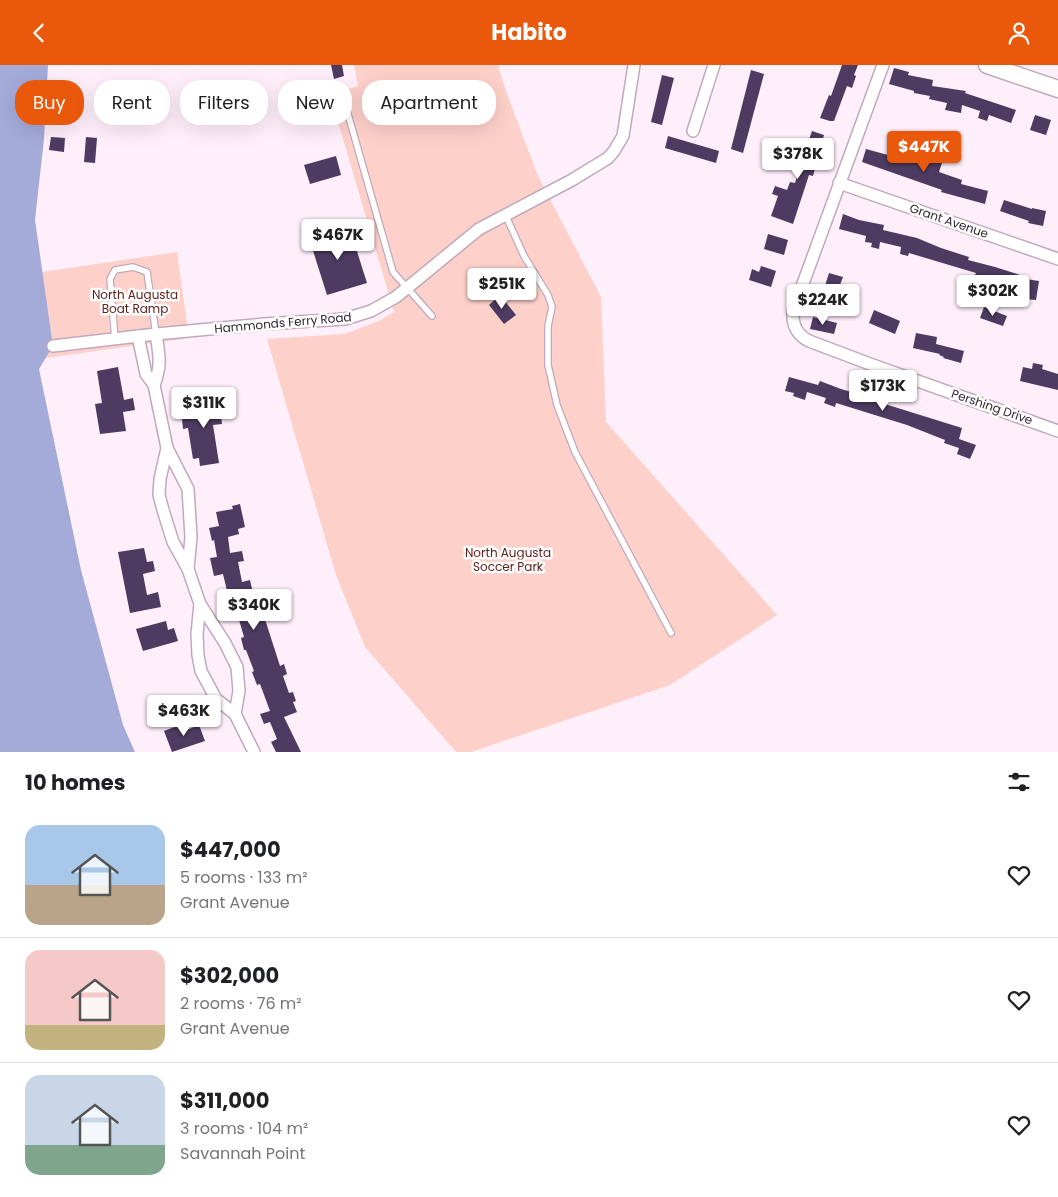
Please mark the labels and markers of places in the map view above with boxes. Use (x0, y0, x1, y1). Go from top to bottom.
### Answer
pin: $447K (889, 131, 959, 173)
pin: $378K (763, 137, 833, 180)
pin: $467K (303, 219, 373, 261)
pin: $251K (467, 267, 537, 310)
pin: $302K (958, 275, 1028, 317)
pin: $224K (788, 283, 858, 326)
pin: $173K (848, 369, 918, 412)
pin: $311K (169, 387, 239, 429)
pin: $340K (219, 589, 289, 631)
pin: $463K (149, 695, 219, 737)

